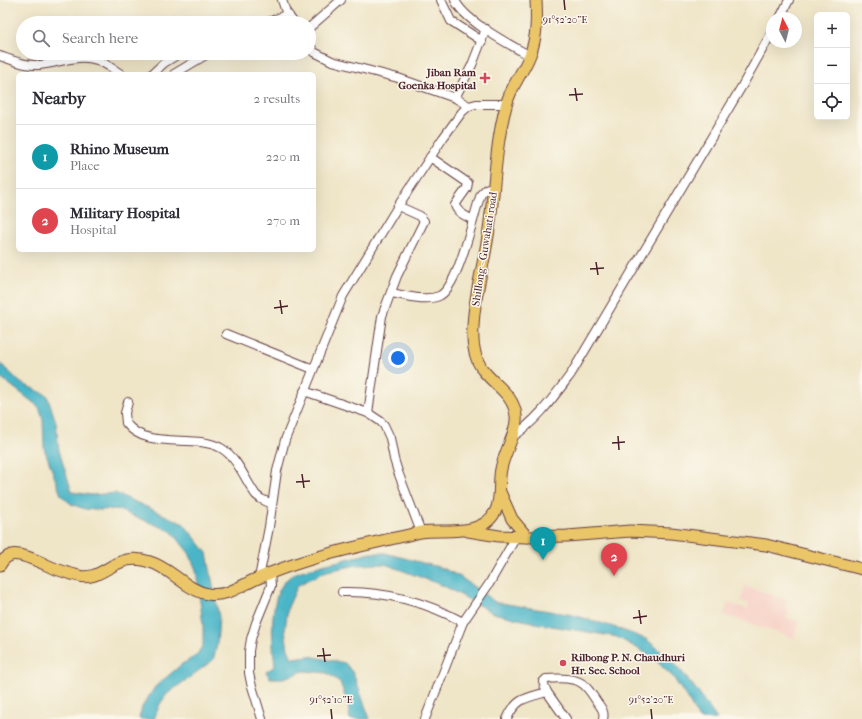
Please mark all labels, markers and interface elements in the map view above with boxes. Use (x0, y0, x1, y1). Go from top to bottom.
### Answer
north arrow (766, 12, 802, 48)
map controls (814, 12, 850, 120)
button: + (814, 12, 850, 48)
text: 91°52'20"E (543, 14, 587, 26)
search box (16, 16, 316, 60)
icon: search (30, 27, 52, 49)
text: Search here (62, 29, 138, 47)
button: − (814, 48, 850, 84)
place label: Jiban Ram Goenka Hospital (398, 66, 477, 92)
marker: Jiban Ram Goenka Hospital (479, 72, 491, 84)
button: locate (814, 84, 850, 120)
text: Nearby (32, 88, 86, 108)
text: 2 results (254, 91, 300, 106)
text: Rhino Museum (70, 140, 169, 158)
text: 1 (43, 149, 47, 164)
text: 220 m (266, 149, 300, 164)
text: Place (70, 158, 100, 173)
street label: Shillong - Guwahati road (469, 190, 500, 307)
text: Military Hospital (70, 204, 180, 222)
text: 2 (42, 213, 48, 228)
text: 270 m (266, 213, 300, 228)
text: Hospital (70, 222, 117, 237)
your location (388, 348, 408, 368)
pin: 1 (530, 527, 556, 560)
pin: 2 (601, 543, 627, 576)
place label: Rilbong P. N. Chaudhuri Hr. Sec. School (571, 651, 686, 677)
marker: Rilbong P. N. Chaudhuri Hr. Sec. School (558, 658, 568, 668)
text: 91°52'10"E (309, 694, 353, 706)
text: 91°52'20"E (629, 694, 673, 706)

